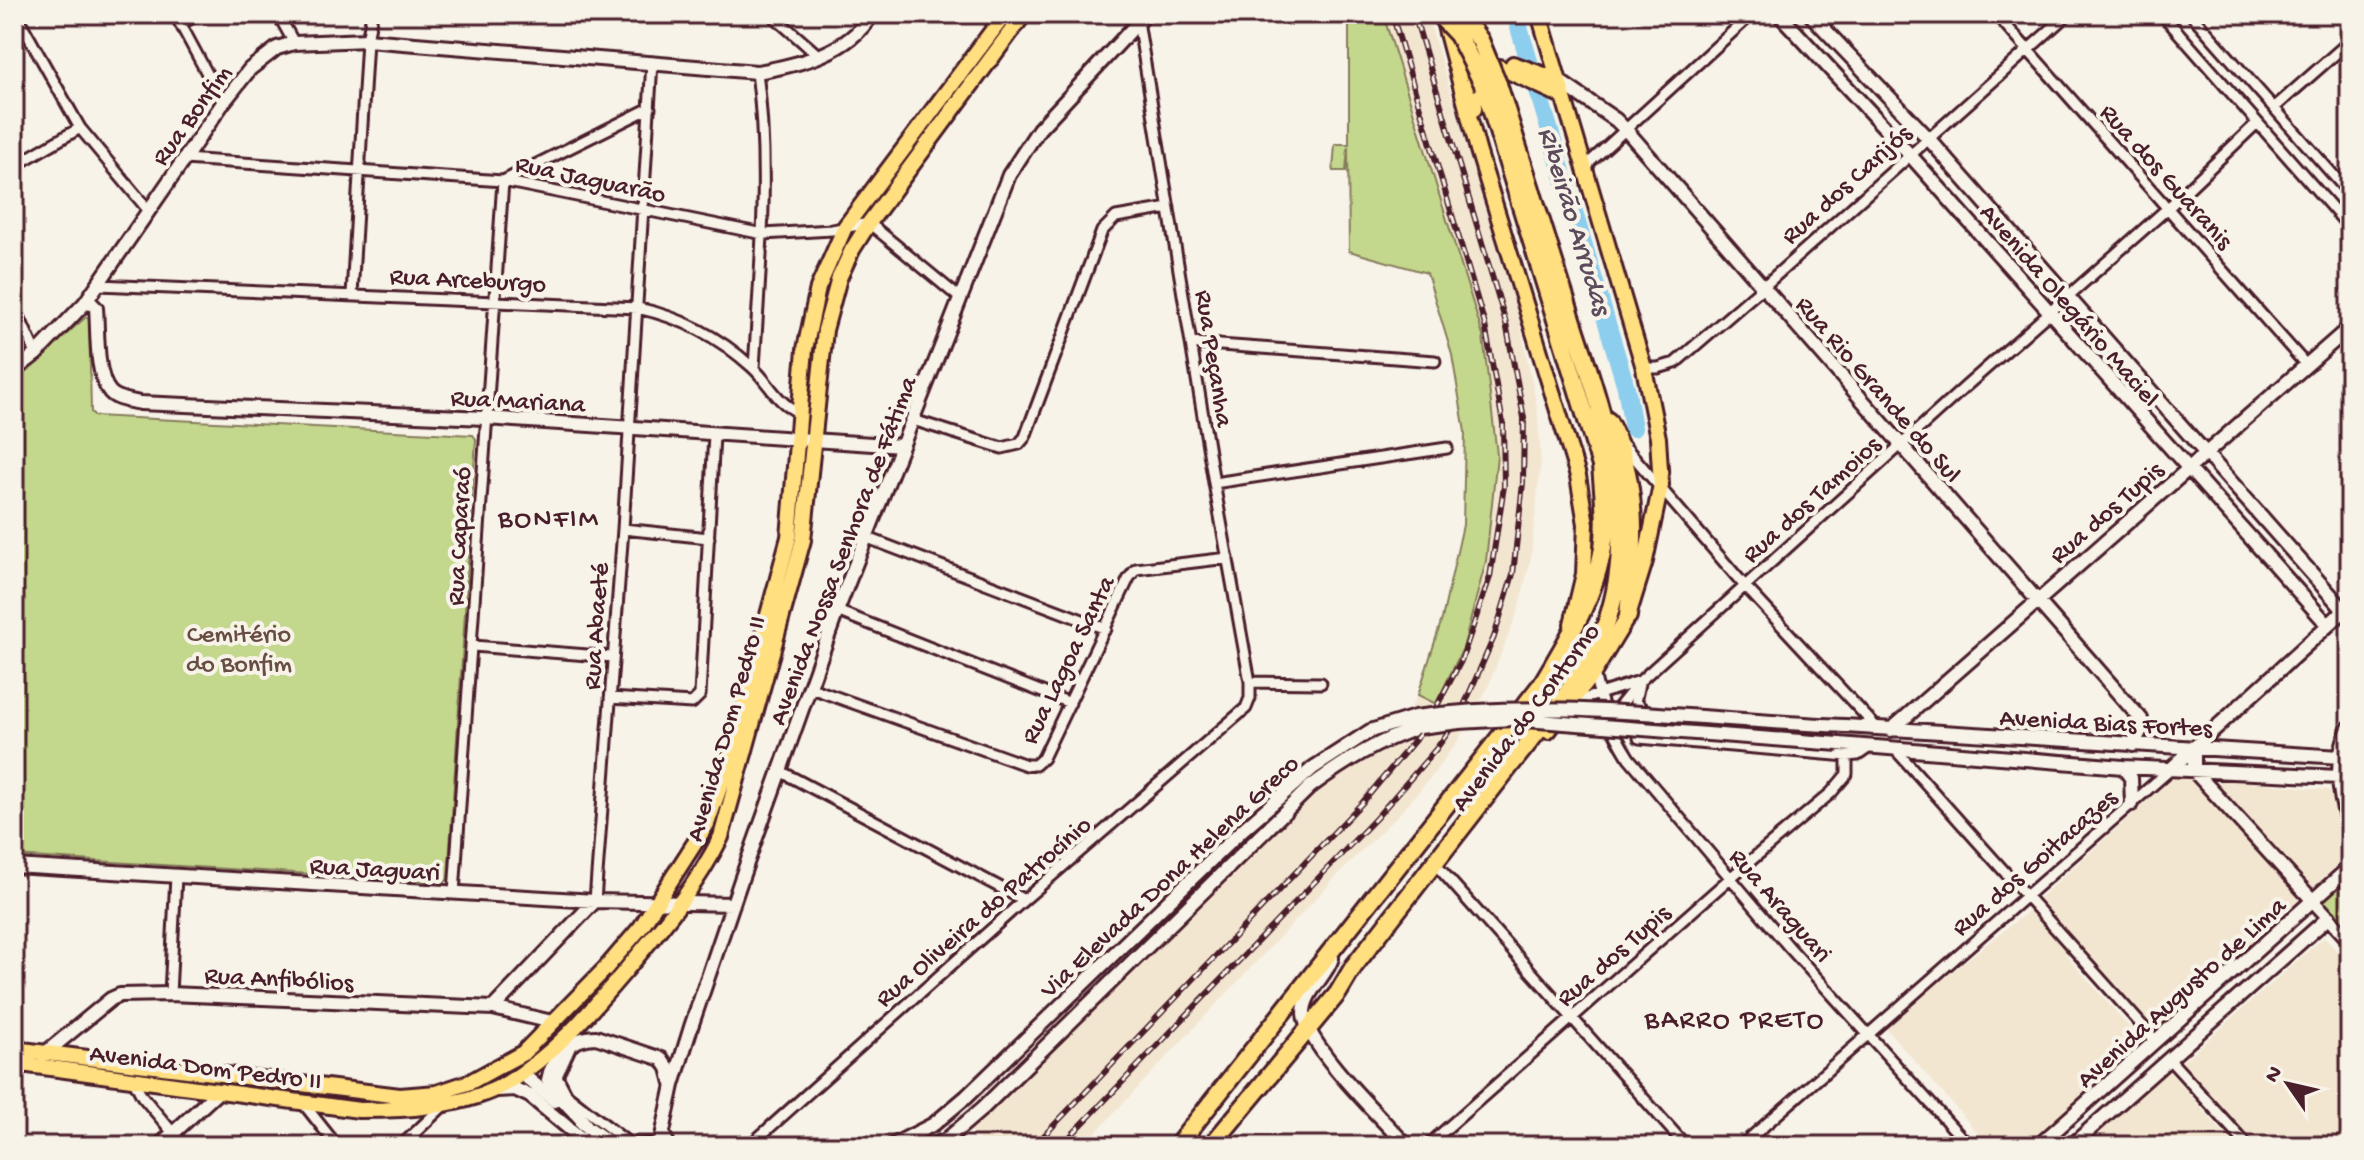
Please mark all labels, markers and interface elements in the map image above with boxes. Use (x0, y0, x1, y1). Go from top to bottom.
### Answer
street label: Rua Bonfim (147, 60, 241, 173)
street label: Rua dos Guaranis (2091, 99, 2239, 258)
street label: Rua dos Carijós (1776, 119, 1921, 253)
water label: Ribeirão Arrudas (1528, 124, 1618, 322)
street label: Rua Jaguarão (512, 150, 668, 212)
street label: Avenida Olegário Maciel (1971, 199, 2164, 415)
street label: Rua Arceburgo (389, 263, 547, 302)
street label: Rua Peçanha (1185, 288, 1238, 431)
street label: Rua Rio Grande do Sul (1787, 291, 1966, 491)
street label: Avenida Nossa Senhora de Fátima (764, 371, 927, 730)
street label: Rua Mariana (450, 384, 588, 423)
street label: Rua dos Tamoios (1737, 430, 1890, 572)
street label: Rua dos Tupis (2045, 455, 2172, 572)
street label: Rua Caparaó (442, 466, 481, 607)
district label: BONFIM (497, 504, 600, 537)
street label: Rua Abaeté (579, 561, 618, 691)
street label: Rua Lagoa Santa (1016, 570, 1125, 750)
street label: Avenida Dom Pedro II (681, 613, 775, 846)
street label: Avenida do Contorno (1447, 618, 1609, 819)
park label: Cemitério do Bonfim (186, 621, 292, 682)
street label: Avenida Bias Fortes (1999, 704, 2214, 747)
street label: Via Elevada Dona Helena Greco (1034, 750, 1307, 1007)
street label: Rua dos Goitacazes (1947, 783, 2126, 945)
street label: Rua Oliveira do Patrocínio (870, 811, 1100, 1016)
street label: Rua Araguari (1720, 843, 1837, 971)
street label: Rua Jaguari (309, 853, 441, 890)
street label: Avenida Augusto de Lima (2072, 891, 2295, 1097)
street label: Rua dos Tupis (1552, 898, 1679, 1015)
street label: Rua Anfibólios (203, 962, 356, 1001)
district label: BARRO PRETO (1644, 1005, 1825, 1038)
street label: Avenida Dom Pedro II (88, 1040, 323, 1099)
north arrow (2248, 1044, 2328, 1124)
text: N (2260, 1062, 2290, 1088)

